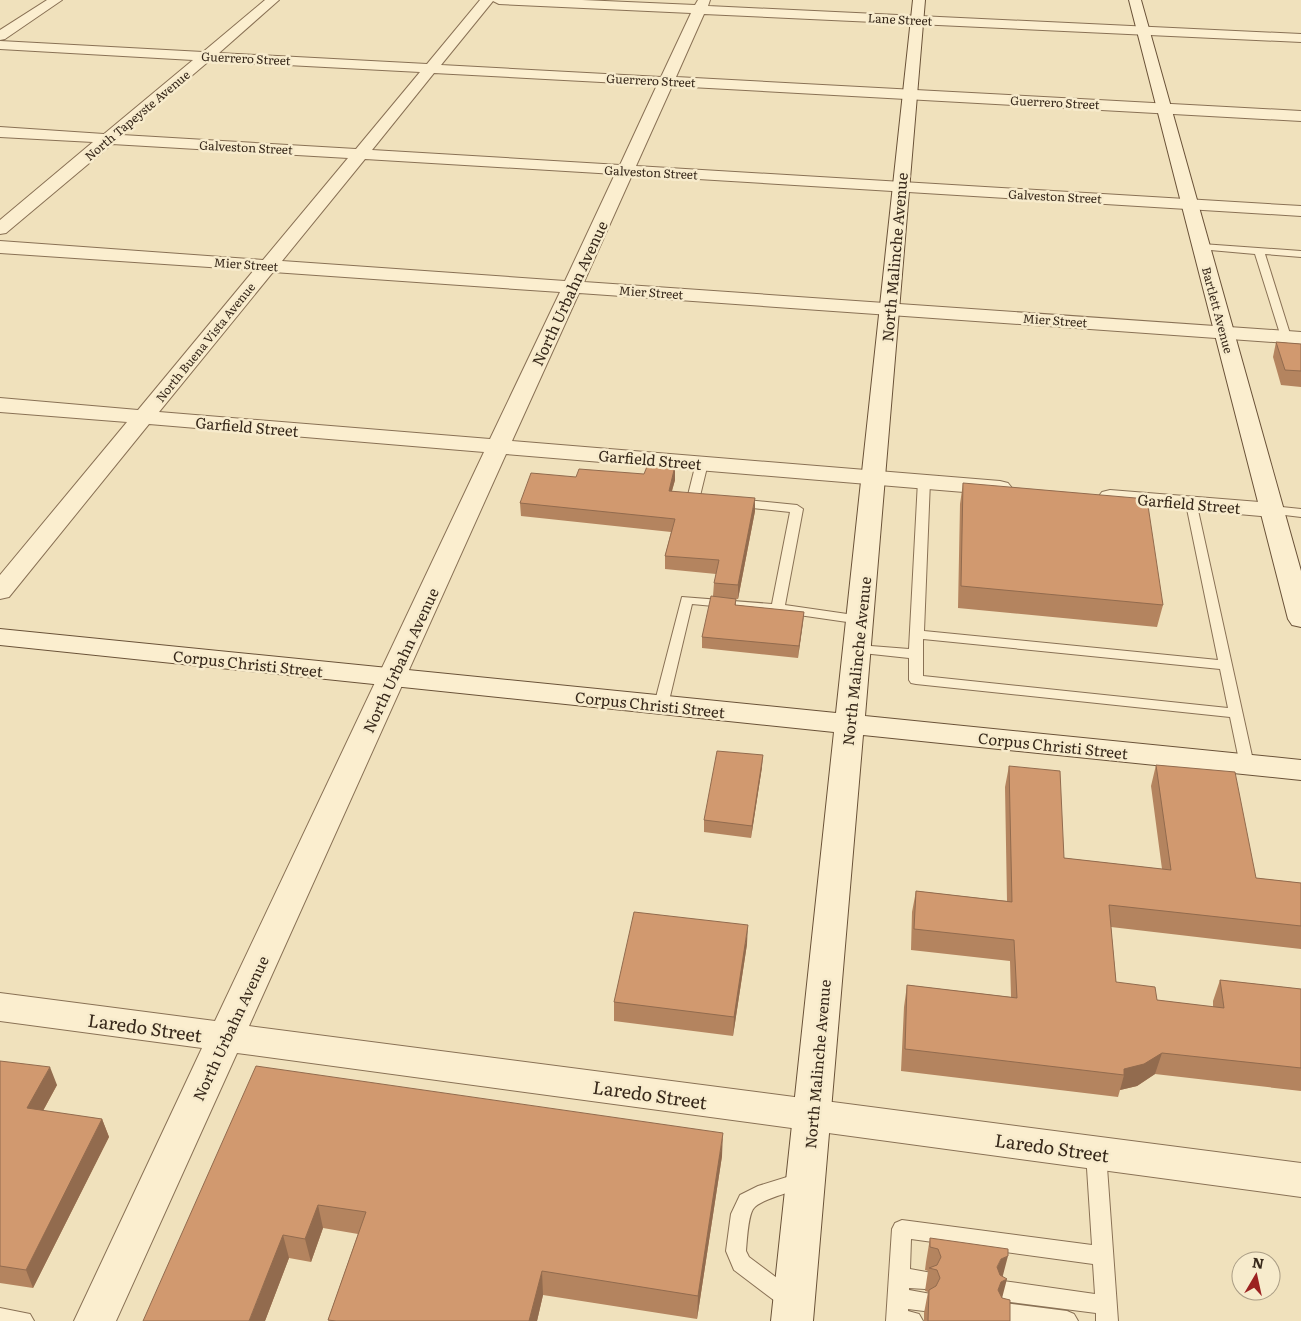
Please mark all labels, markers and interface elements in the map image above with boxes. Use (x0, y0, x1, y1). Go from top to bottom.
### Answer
street label: Lane Street (867, 8, 933, 30)
street label: Guerrero Street (201, 47, 291, 69)
street label: North Tapeyste Avenue (80, 66, 194, 164)
street label: Guerrero Street (606, 69, 696, 91)
street label: Guerrero Street (1010, 91, 1100, 113)
street label: Galveston Street (199, 136, 293, 158)
street label: Galveston Street (604, 161, 698, 183)
street label: North Malinche Avenue (875, 171, 913, 343)
street label: Galveston Street (1008, 185, 1102, 207)
street label: North Urbahn Avenue (525, 216, 613, 369)
street label: Mier Street (213, 253, 279, 275)
street label: Bartlett Avenue (1198, 265, 1238, 355)
street label: North Buena Vista Avenue (151, 278, 259, 406)
street label: Mier Street (618, 281, 684, 303)
street label: Mier Street (1022, 309, 1088, 331)
street label: Garfield Street (194, 410, 300, 442)
street label: Garfield Street (597, 443, 703, 475)
street label: Garfield Street (1136, 487, 1242, 519)
street label: North Malinche Avenue (836, 575, 876, 747)
street label: North Urbahn Avenue (356, 583, 444, 736)
street label: Corpus Christi Street (172, 644, 324, 682)
street label: Corpus Christi Street (574, 685, 726, 723)
street label: Corpus Christi Street (977, 726, 1129, 764)
street label: North Urbahn Avenue (186, 951, 274, 1104)
street label: North Malinche Avenue (798, 978, 836, 1150)
street label: Laredo Street (86, 1006, 205, 1048)
street label: Laredo Street (591, 1073, 710, 1115)
street label: Laredo Street (993, 1126, 1112, 1168)
north arrow (1231, 1251, 1281, 1301)
text: N (1251, 1251, 1266, 1273)

